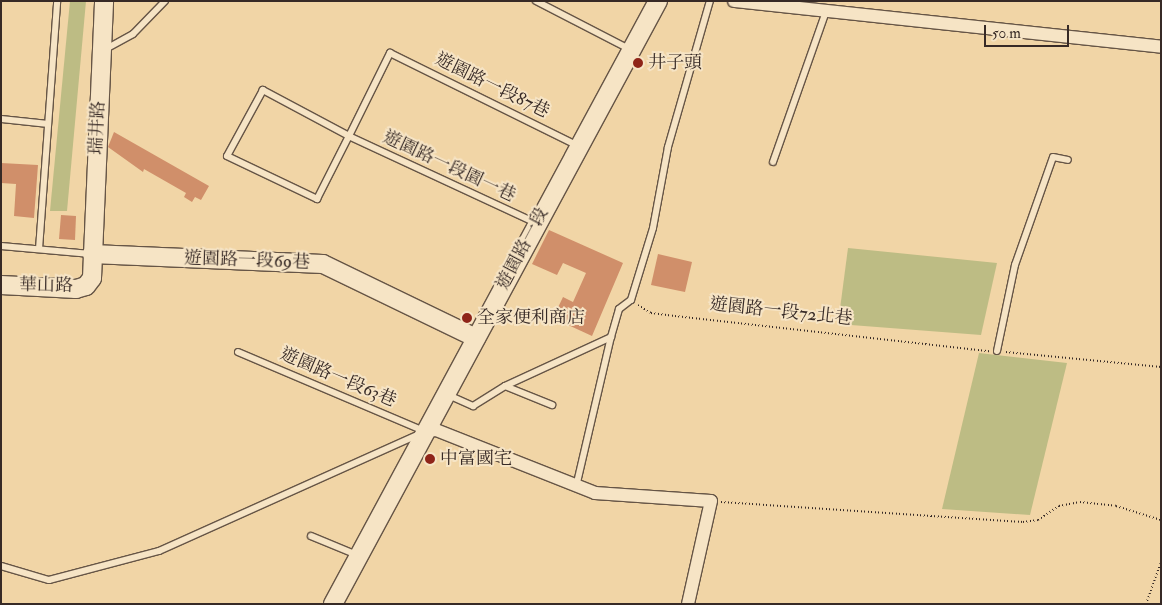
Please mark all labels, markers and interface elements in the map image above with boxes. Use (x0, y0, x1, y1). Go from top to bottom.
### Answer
scale bar (987, 15, 1072, 47)
text: 50 m (992, 24, 1021, 43)
street label: 遊園路一段87巷 (431, 49, 553, 123)
place label: 井子頭 (648, 52, 702, 74)
marker: 井子頭 (632, 57, 644, 69)
street label: 瑞井路 (86, 100, 110, 156)
street label: 遊園路一段園一巷 (379, 127, 519, 207)
street label: 遊園路一段 (492, 204, 554, 294)
street label: 遊園路一段69巷 (184, 248, 310, 274)
street label: 華山路 (19, 275, 73, 297)
street label: 遊園路一段72北巷 (709, 294, 853, 330)
place label: 全家便利商店 (477, 307, 585, 329)
marker: 全家便利商店 (461, 312, 473, 324)
street label: 遊園路一段63巷 (277, 344, 399, 412)
place label: 中富國宅 (440, 448, 512, 470)
marker: 中富國宅 (424, 453, 436, 465)

